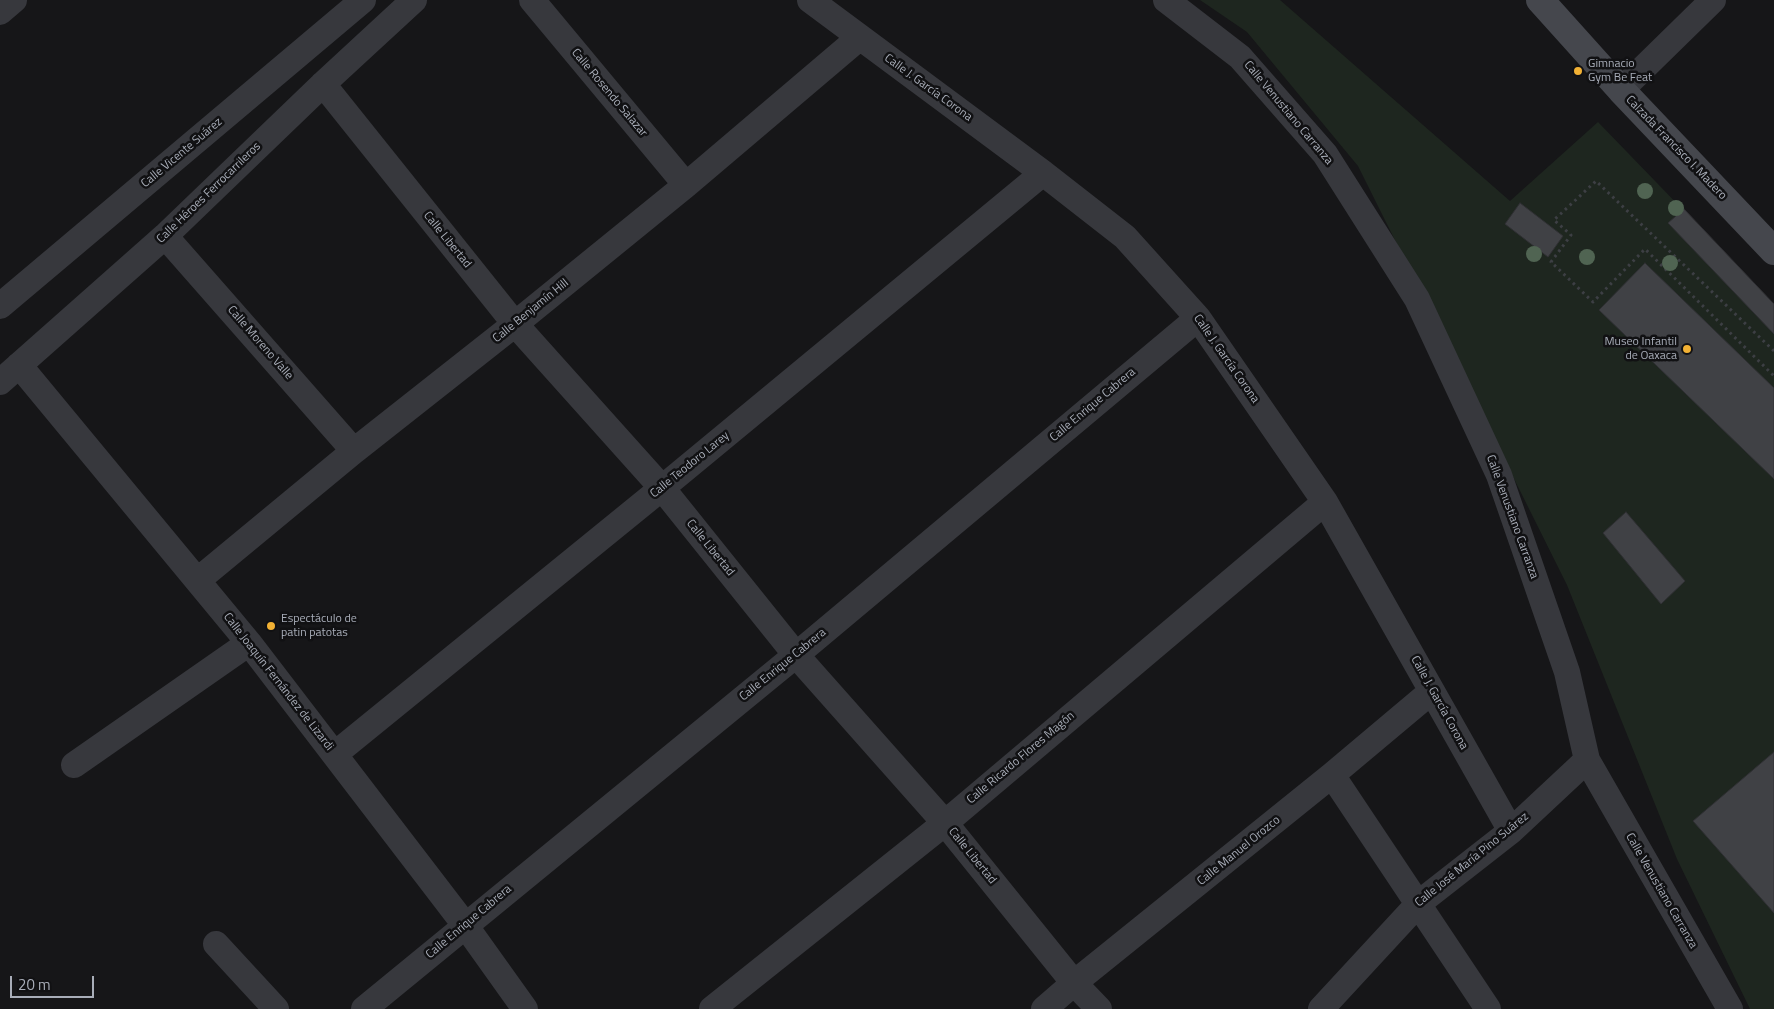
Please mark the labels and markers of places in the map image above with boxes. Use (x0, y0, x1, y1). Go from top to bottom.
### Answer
place label: Gimnacio Gym Be Feat (1588, 57, 1652, 85)
marker: Gimnacio Gym Be Feat (1572, 65, 1584, 77)
place label: Museo Infantil de Oaxaca (1605, 335, 1677, 363)
marker: Museo Infantil de Oaxaca (1681, 343, 1693, 355)
place label: Espectáculo de patin patotas (281, 612, 357, 640)
marker: Espectáculo de patin patotas (265, 620, 277, 632)

